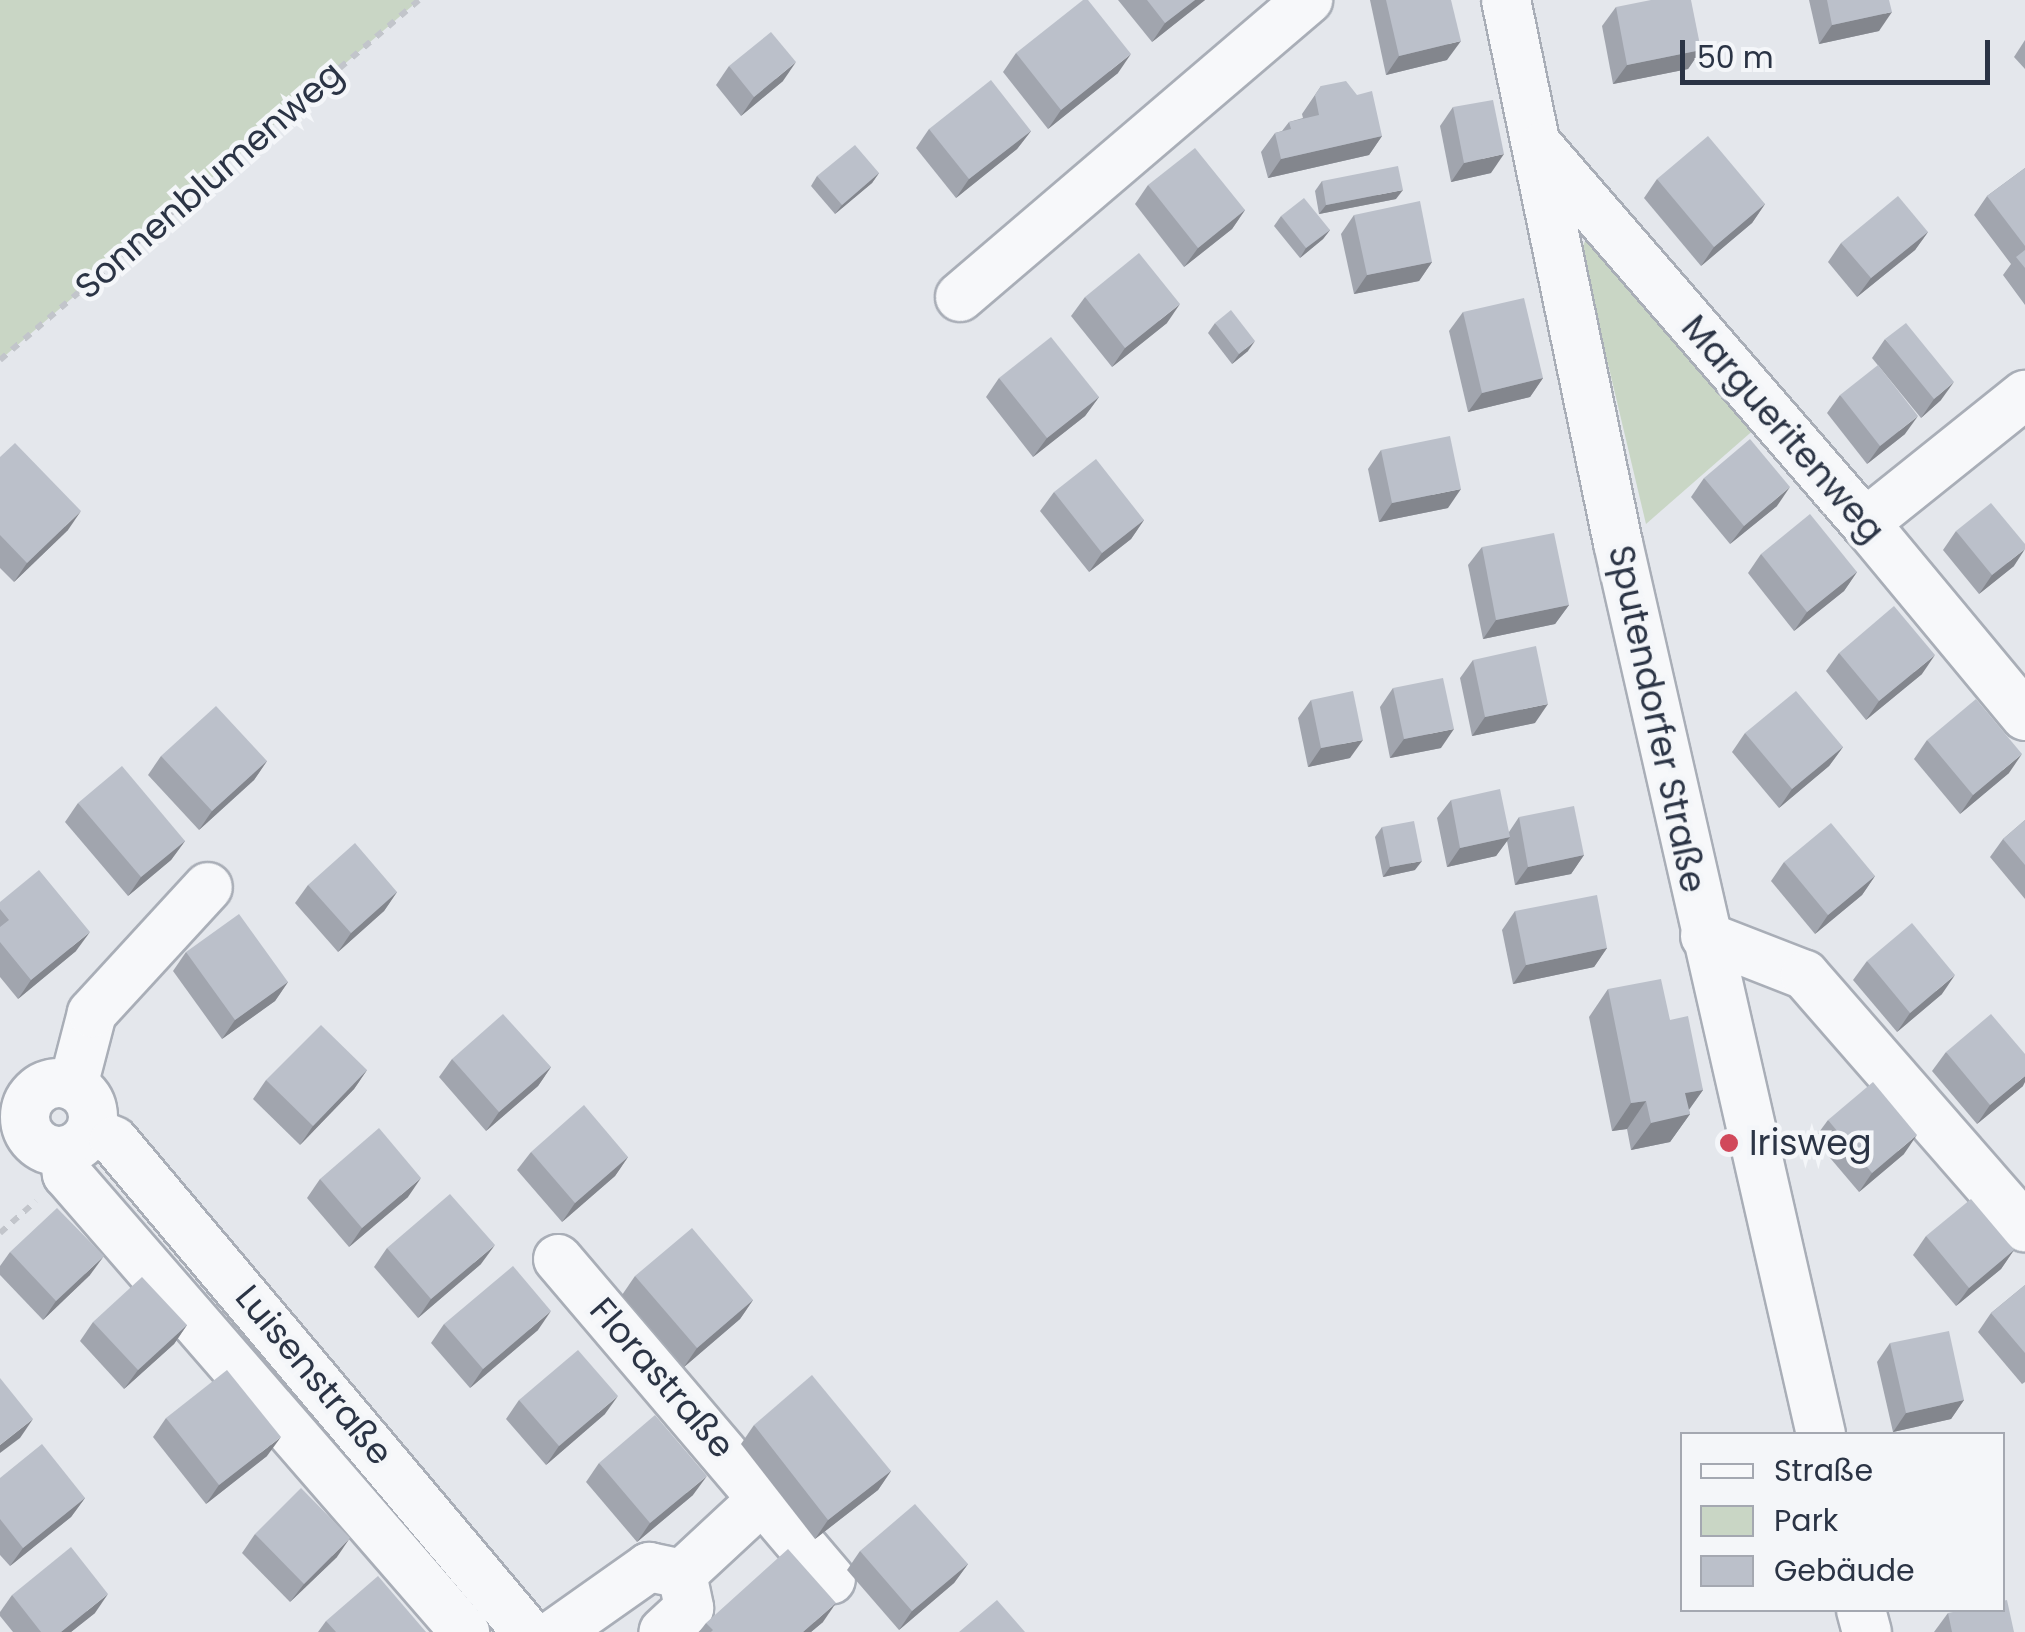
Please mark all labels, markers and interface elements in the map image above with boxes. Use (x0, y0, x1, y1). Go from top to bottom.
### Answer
scale bar (1685, 20, 1995, 82)
text: 50 m (1697, 36, 1774, 79)
street label: Sonnenblumenweg (67, 52, 351, 308)
street label: Margueritenweg (1673, 307, 1893, 551)
street label: Sputendorfer Straße (1600, 542, 1714, 896)
place label: Irisweg (1749, 1122, 1872, 1164)
marker: Irisweg (1718, 1132, 1740, 1154)
street label: Luisenstraße (227, 1277, 401, 1473)
street label: Florastraße (581, 1289, 743, 1467)
legend (1680, 1432, 2005, 1612)
text: Straße (1774, 1449, 1873, 1492)
text: Park (1774, 1499, 1838, 1542)
text: Gebäude (1774, 1549, 1915, 1592)

